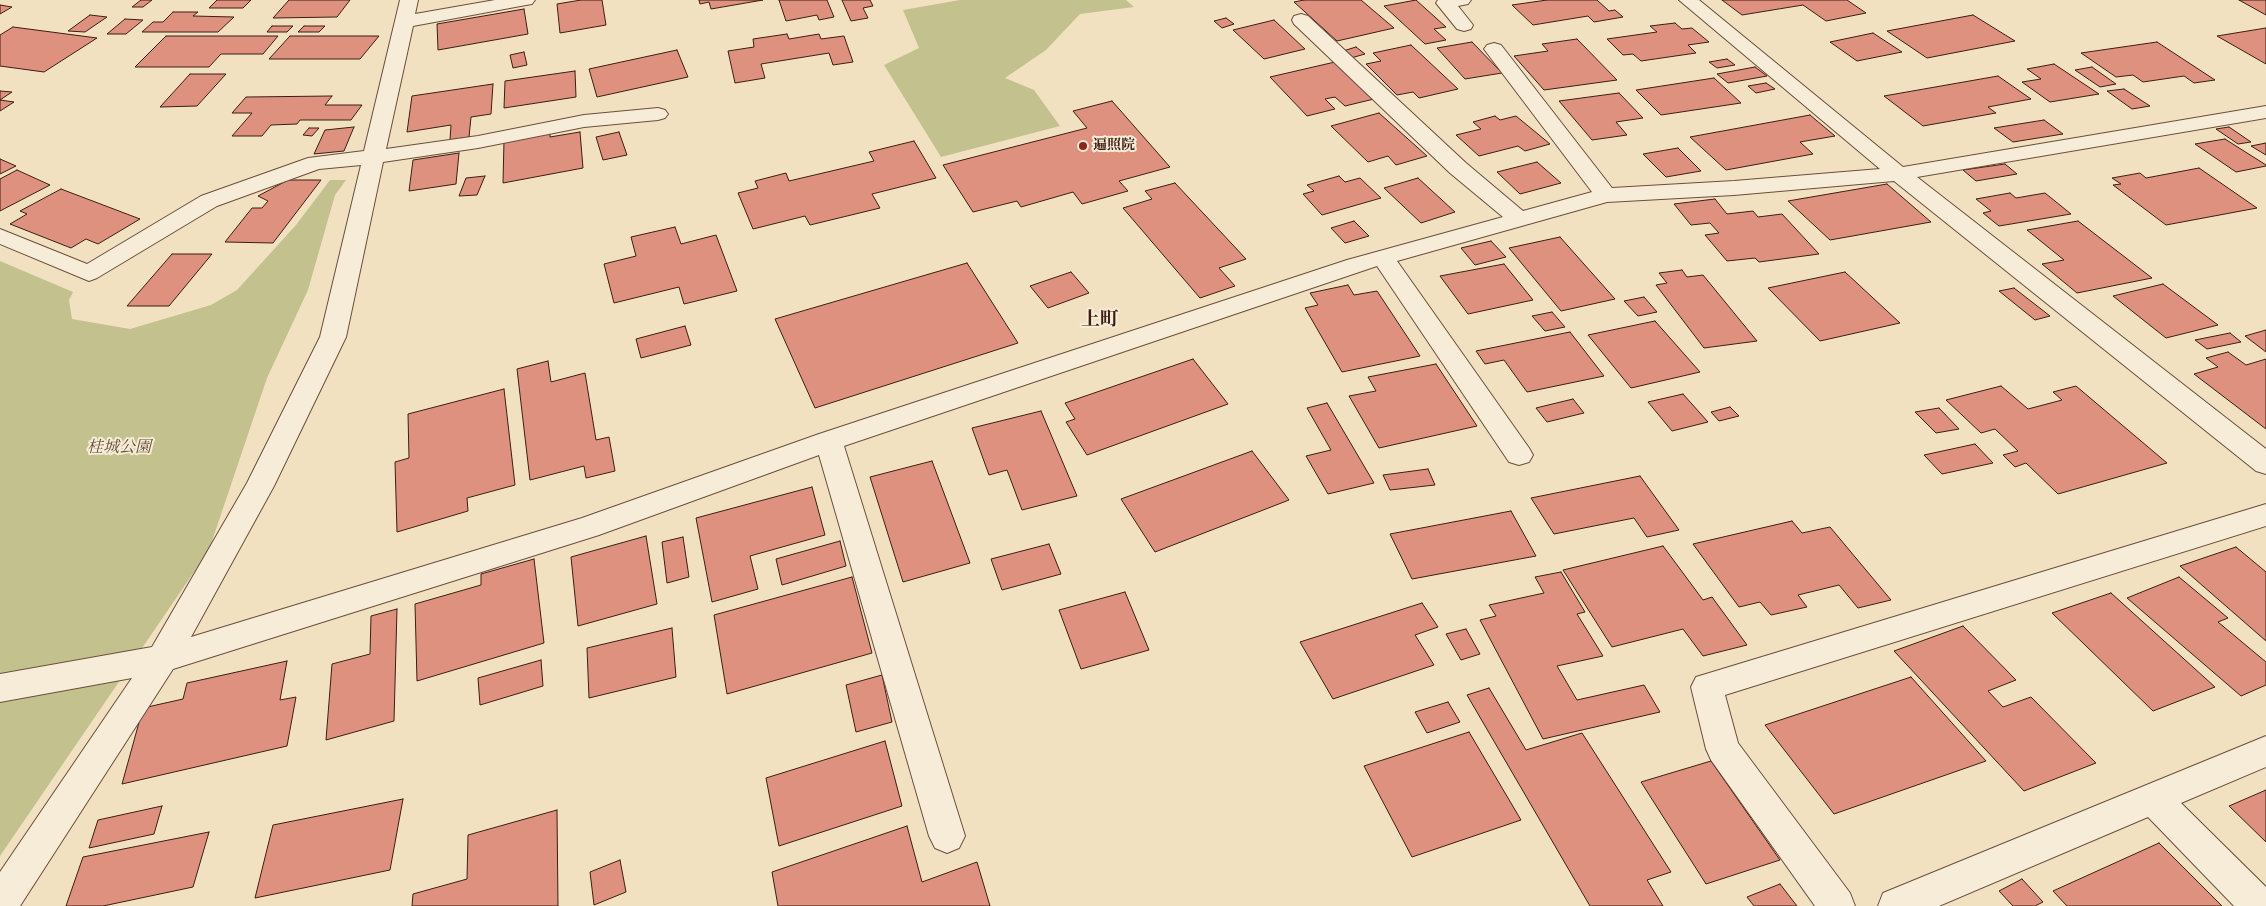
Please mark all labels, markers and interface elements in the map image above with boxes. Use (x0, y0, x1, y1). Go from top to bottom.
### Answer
place label: 遍照院 (1093, 138, 1135, 154)
marker: 遍照院 (1077, 140, 1089, 152)
district label: 上町 (1081, 309, 1119, 331)
park label: 桂城公園 (87, 438, 151, 458)

